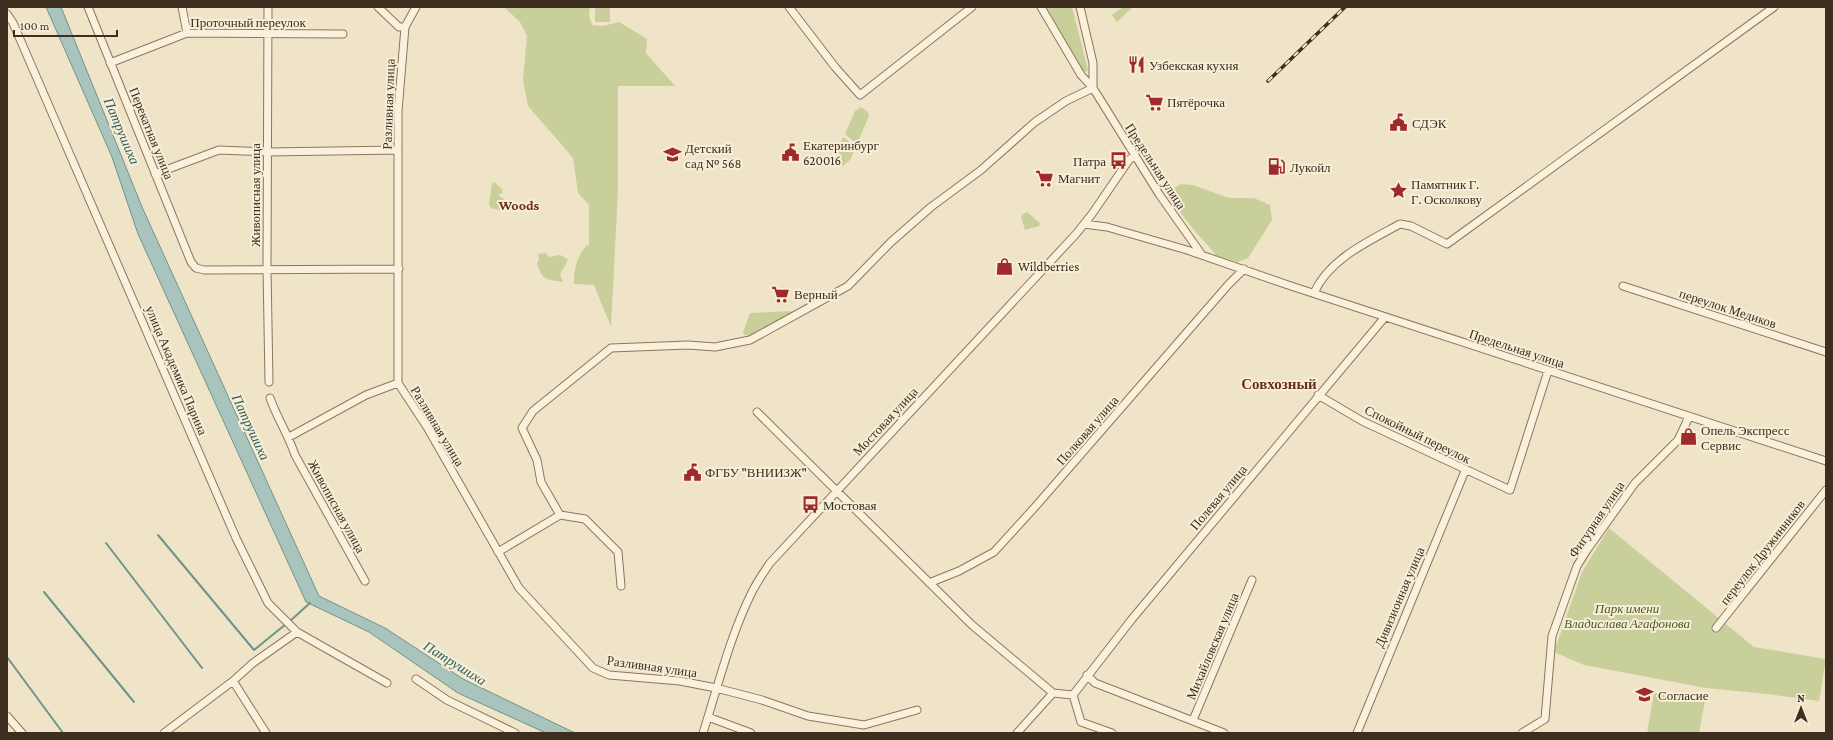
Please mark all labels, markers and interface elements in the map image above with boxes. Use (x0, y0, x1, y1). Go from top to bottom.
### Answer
scale bar (14, 12, 117, 38)
street label: Проточный переулок (190, 15, 306, 30)
text: 100 m (20, 19, 50, 33)
restaurant icon: Узбекская кухня (1126, 55, 1146, 75)
street label: Разливная улица (379, 58, 398, 150)
place label: Узбекская кухня (1149, 58, 1239, 73)
street label: Перекатная улица (126, 85, 177, 182)
supermarket icon: Пятёрочка (1144, 92, 1164, 112)
water label: Патрушиха (100, 94, 143, 167)
place label: Пятёрочка (1167, 95, 1225, 110)
public building icon: СДЭК (1389, 113, 1409, 133)
place label: СДЭК (1412, 116, 1447, 131)
street label: Предельная улица (1122, 120, 1189, 212)
place label: Екатеринбург 620016 (803, 138, 879, 168)
place label: Детский сад № 568 (685, 141, 742, 171)
public building icon: Екатеринбург 620016 (780, 142, 800, 162)
street label: Живописная улица (248, 143, 263, 247)
school or university icon: Детский сад № 568 (662, 145, 682, 165)
bus stop icon: Патра (1109, 151, 1129, 171)
place label: Патра (1073, 154, 1106, 169)
fuel station icon: Лукойл (1267, 157, 1287, 177)
place label: Лукойл (1290, 160, 1331, 175)
supermarket icon: Магнит (1035, 168, 1055, 188)
place label: Магнит (1058, 171, 1101, 186)
place label: Памятник Г. Г. Осколкову (1411, 177, 1482, 207)
place icon: Памятник Г. Г. Осколкову (1388, 181, 1408, 201)
district label: Woods (498, 197, 540, 213)
shop icon: Wildberries (995, 256, 1015, 276)
place label: Wildberries (1018, 259, 1079, 274)
supermarket icon: Верный (771, 284, 791, 304)
street label: переулок Медиков (1677, 286, 1778, 331)
place label: Верный (794, 287, 838, 302)
street label: улица Академика Парина (142, 303, 211, 437)
street label: Предельная улица (1467, 326, 1567, 371)
district label: Совхозный (1241, 376, 1317, 392)
street label: Разливная улица (408, 383, 468, 469)
street label: Мостовая улица (850, 384, 921, 459)
water label: Патрушиха (228, 391, 273, 462)
street label: Полковая улица (1053, 393, 1122, 468)
street label: Спокойный переулок (1362, 402, 1474, 467)
place label: Опель Экспресс Сервис (1701, 423, 1790, 453)
shop icon: Опель Экспресс Сервис (1678, 427, 1698, 447)
street label: Живописная улица (305, 457, 368, 556)
public building icon: ФГБУ "ВНИИЗЖ" (682, 462, 702, 482)
street label: Полевая улица (1187, 462, 1250, 533)
place label: ФГБУ "ВНИИЗЖ" (705, 465, 807, 480)
street label: Фигурная улица (1565, 478, 1628, 560)
bus stop icon: Мостовая (800, 495, 820, 515)
street label: переулок Дружинников (1717, 497, 1808, 608)
place label: Мостовая (823, 498, 877, 513)
street label: Дивизионная улица (1372, 544, 1427, 650)
street label: Михайловская улица (1183, 590, 1242, 702)
park label: Парк имени Владислава Агафонова (1564, 601, 1690, 631)
water label: Патрушиха (420, 637, 489, 689)
street label: Разливная улица (606, 653, 698, 680)
school or university icon: Согласие (1635, 685, 1655, 705)
place label: Согласие (1658, 688, 1709, 703)
north arrow (1781, 688, 1821, 728)
text: N (1797, 692, 1805, 704)

